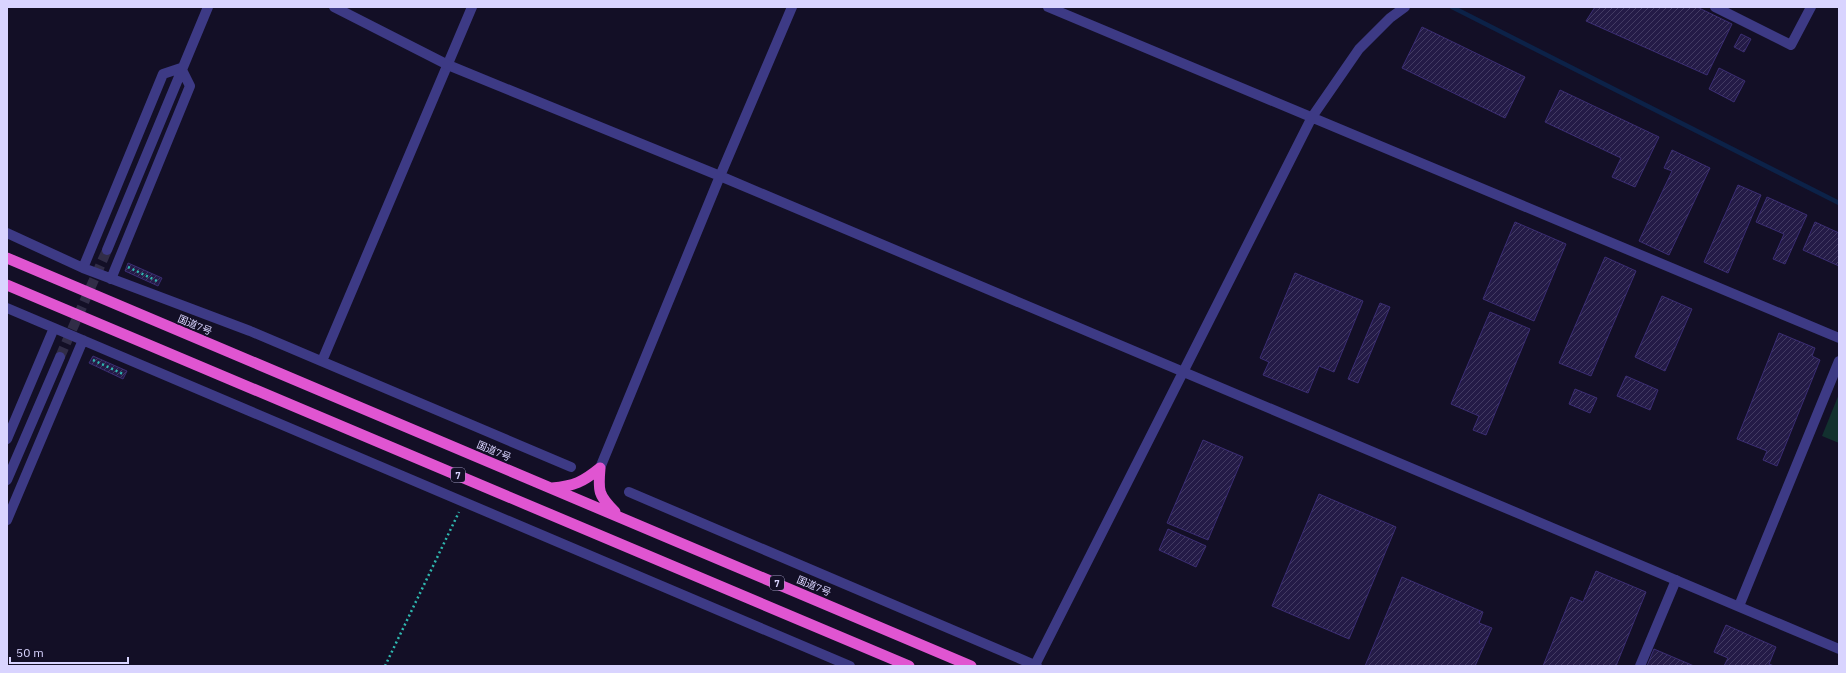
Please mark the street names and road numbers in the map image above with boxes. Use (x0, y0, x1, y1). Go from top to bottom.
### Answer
street label: 国道7号 (176, 312, 214, 338)
street label: 国道7号 (475, 438, 513, 464)
road number: 7 (451, 468, 465, 482)
street label: 国道7号 (795, 573, 833, 599)
road number: 7 (770, 576, 784, 590)

